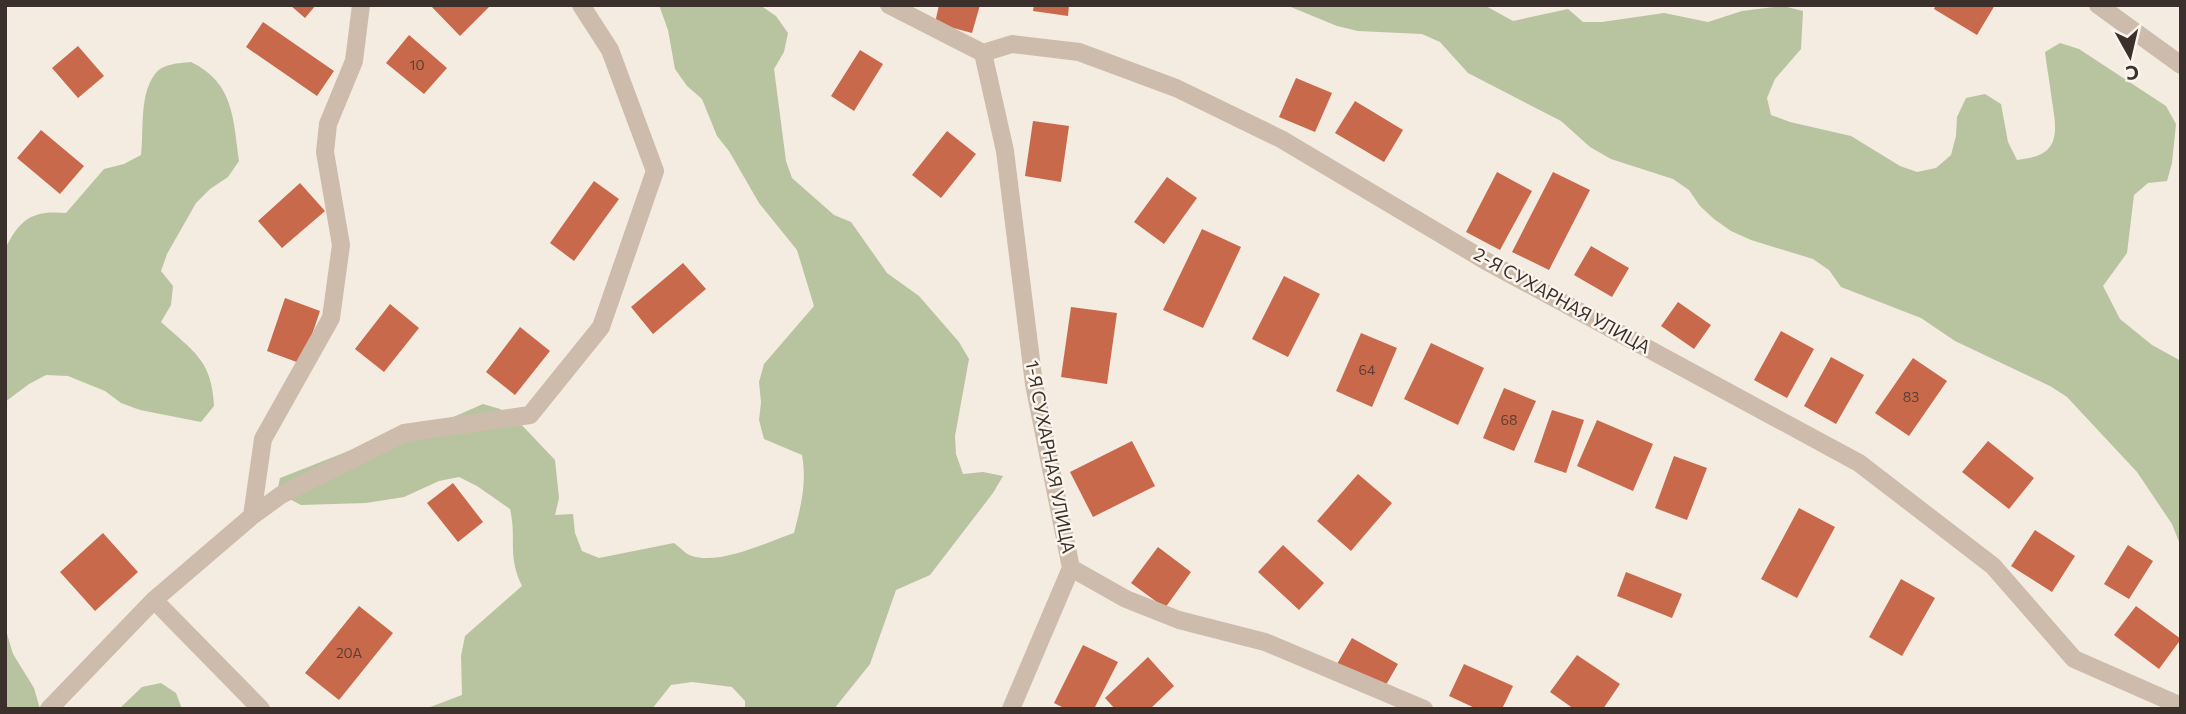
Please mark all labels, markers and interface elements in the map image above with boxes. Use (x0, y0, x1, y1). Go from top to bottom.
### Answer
north arrow (2095, 21, 2165, 91)
house number: 10 (409, 56, 425, 73)
text: С (2124, 61, 2140, 86)
street label: 2-Я СУХАРНАЯ УЛИЦА (1470, 242, 1655, 358)
street label: 1-Я СУХАРНАЯ УЛИЦА (1021, 358, 1081, 555)
house number: 64 (1359, 361, 1376, 378)
house number: 83 (1903, 388, 1919, 405)
house number: 68 (1501, 411, 1518, 428)
house number: 20А (336, 644, 362, 661)

